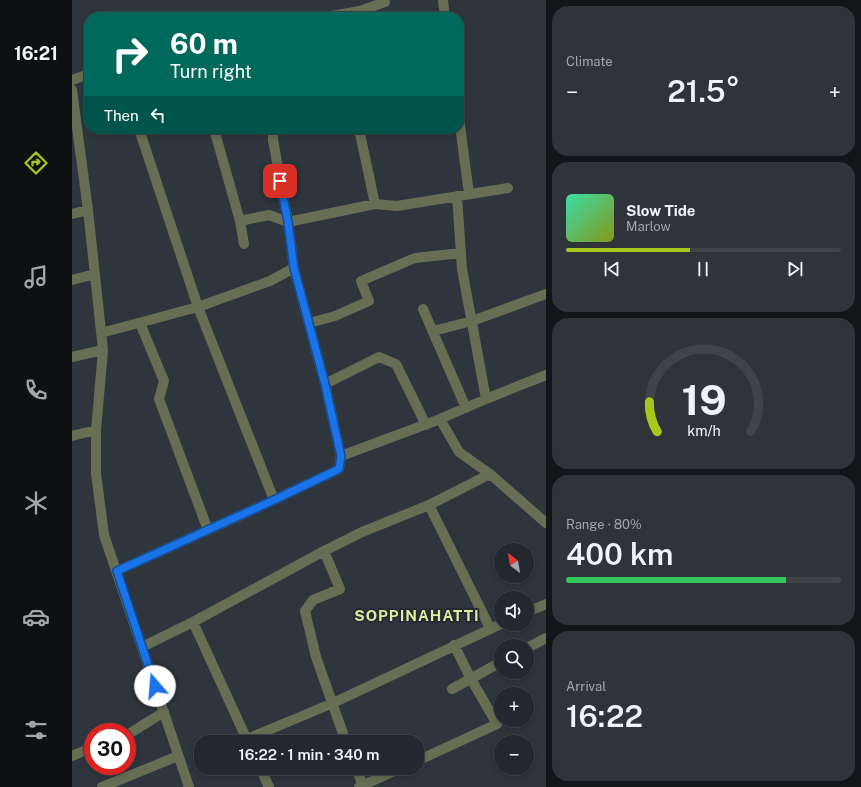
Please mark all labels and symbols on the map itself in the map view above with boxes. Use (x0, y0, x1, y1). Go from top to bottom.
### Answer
pin (263, 164, 297, 198)
north arrow (494, 543, 534, 583)
district label: SOPPINAHATTI (354, 607, 480, 624)
position arrow (134, 665, 176, 707)
speed limit sign: 30 (84, 723, 136, 775)

